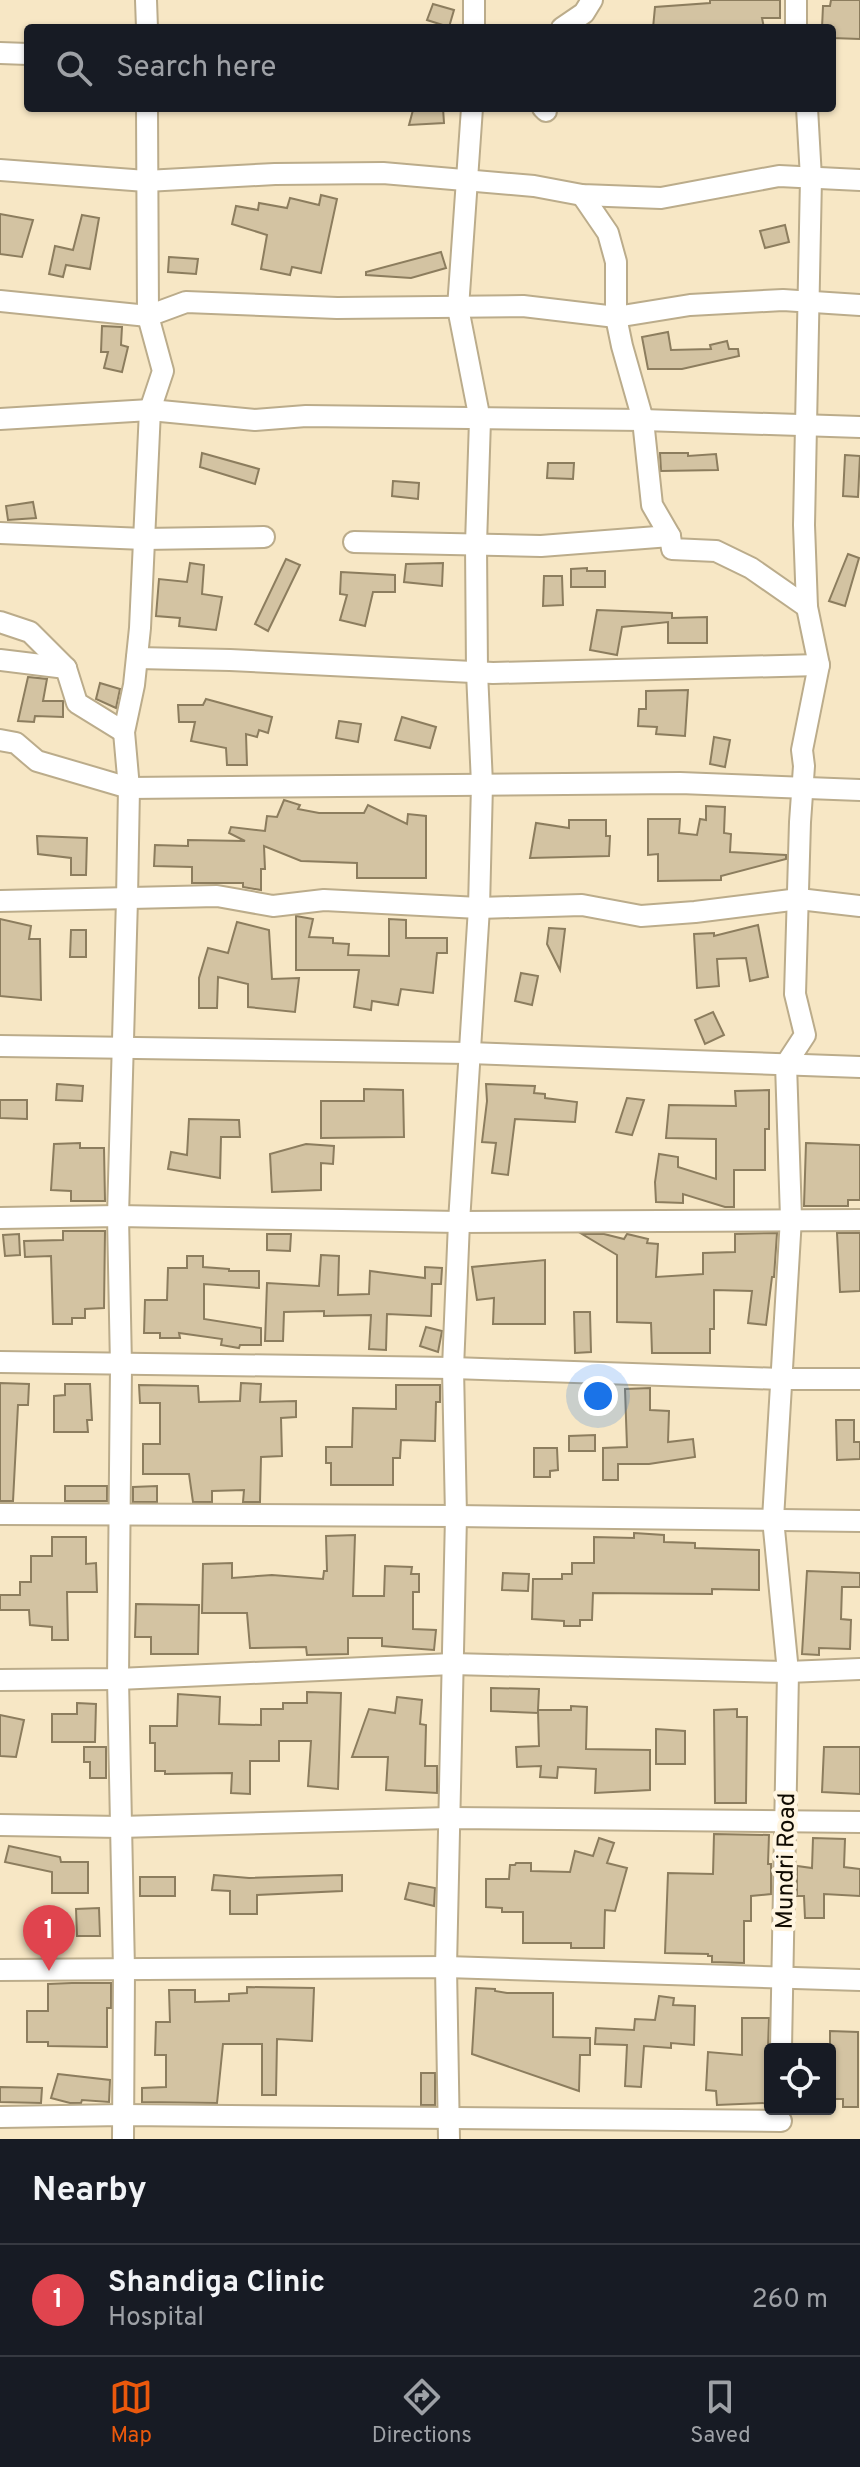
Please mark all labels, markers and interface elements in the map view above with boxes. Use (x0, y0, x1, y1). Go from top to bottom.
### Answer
search box (24, 24, 836, 112)
icon: search (52, 46, 96, 90)
text: Search here (116, 50, 276, 87)
your location (578, 1376, 618, 1416)
street label: Mundri Road (771, 1792, 803, 1930)
pin: 1 (23, 1905, 75, 1971)
map controls (764, 2043, 836, 2115)
button: locate (764, 2043, 836, 2115)
text: Nearby (32, 2170, 147, 2213)
text: Shandiga Clinic (108, 2265, 325, 2302)
text: 1 (53, 2284, 63, 2317)
text: 260 m (752, 2284, 828, 2317)
text: Hospital (108, 2302, 204, 2335)
tab: Map (109, 2375, 153, 2450)
tab: Directions (372, 2375, 472, 2450)
tab: Saved (690, 2375, 751, 2450)

